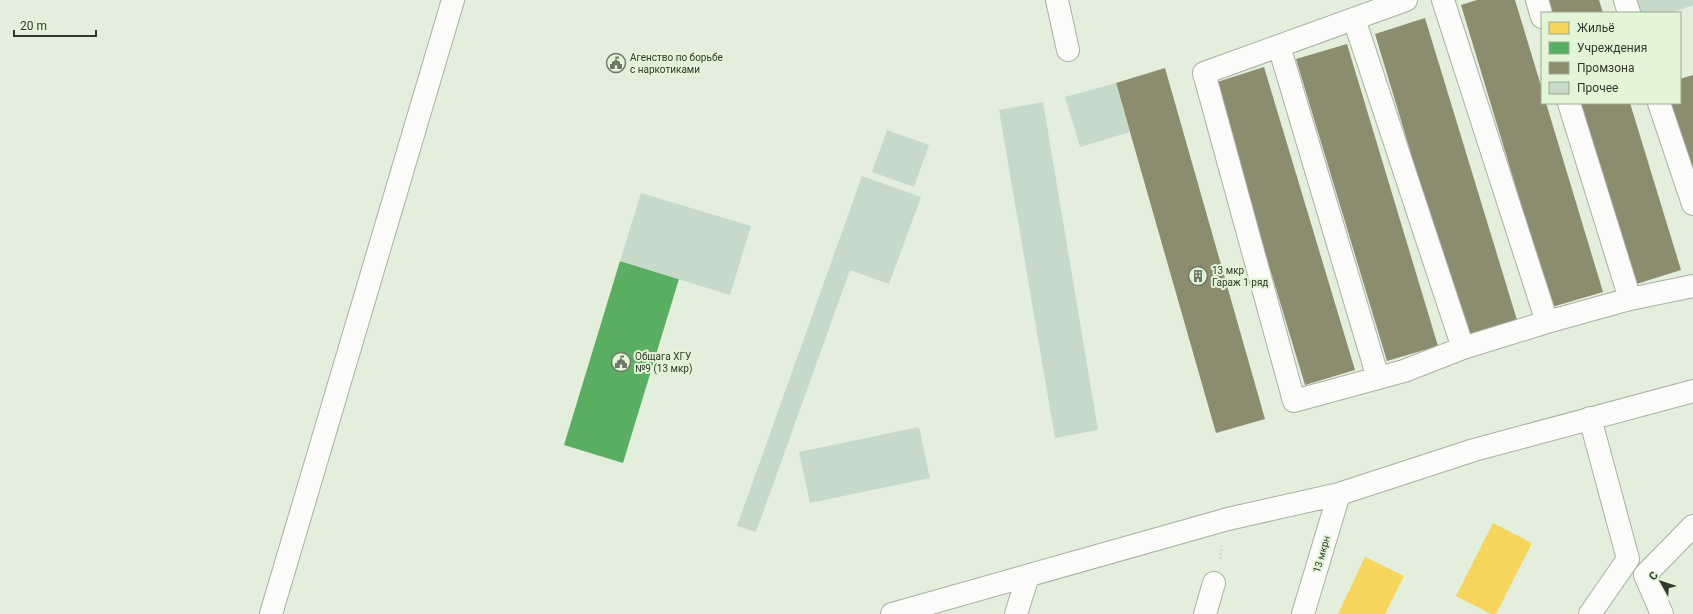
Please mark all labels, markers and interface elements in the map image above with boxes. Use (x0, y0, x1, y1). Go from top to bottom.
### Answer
scale bar (14, 12, 96, 38)
legend (1541, 12, 1681, 104)
text: 20 m (20, 19, 47, 33)
text: Жильё (1577, 21, 1615, 35)
text: Учреждения (1577, 41, 1647, 55)
public building icon: Агенство по борьбе с наркотиками (605, 52, 627, 74)
place label: Агенство по борьбе с наркотиками (630, 52, 723, 75)
text: Промзона (1577, 61, 1634, 75)
text: Прочее (1577, 81, 1618, 95)
building icon: 13 мкр Гараж 1 ряд (1187, 265, 1209, 287)
place label: 13 мкр Гараж 1 ряд (1212, 265, 1268, 288)
public building icon: Общага ХГУ №9 (13 мкр) (610, 351, 632, 373)
place label: Общага ХГУ №9 (13 мкр) (635, 351, 692, 375)
street label: 13 мкрн (1311, 534, 1332, 574)
north arrow (1641, 562, 1681, 602)
text: С (1646, 569, 1661, 583)

